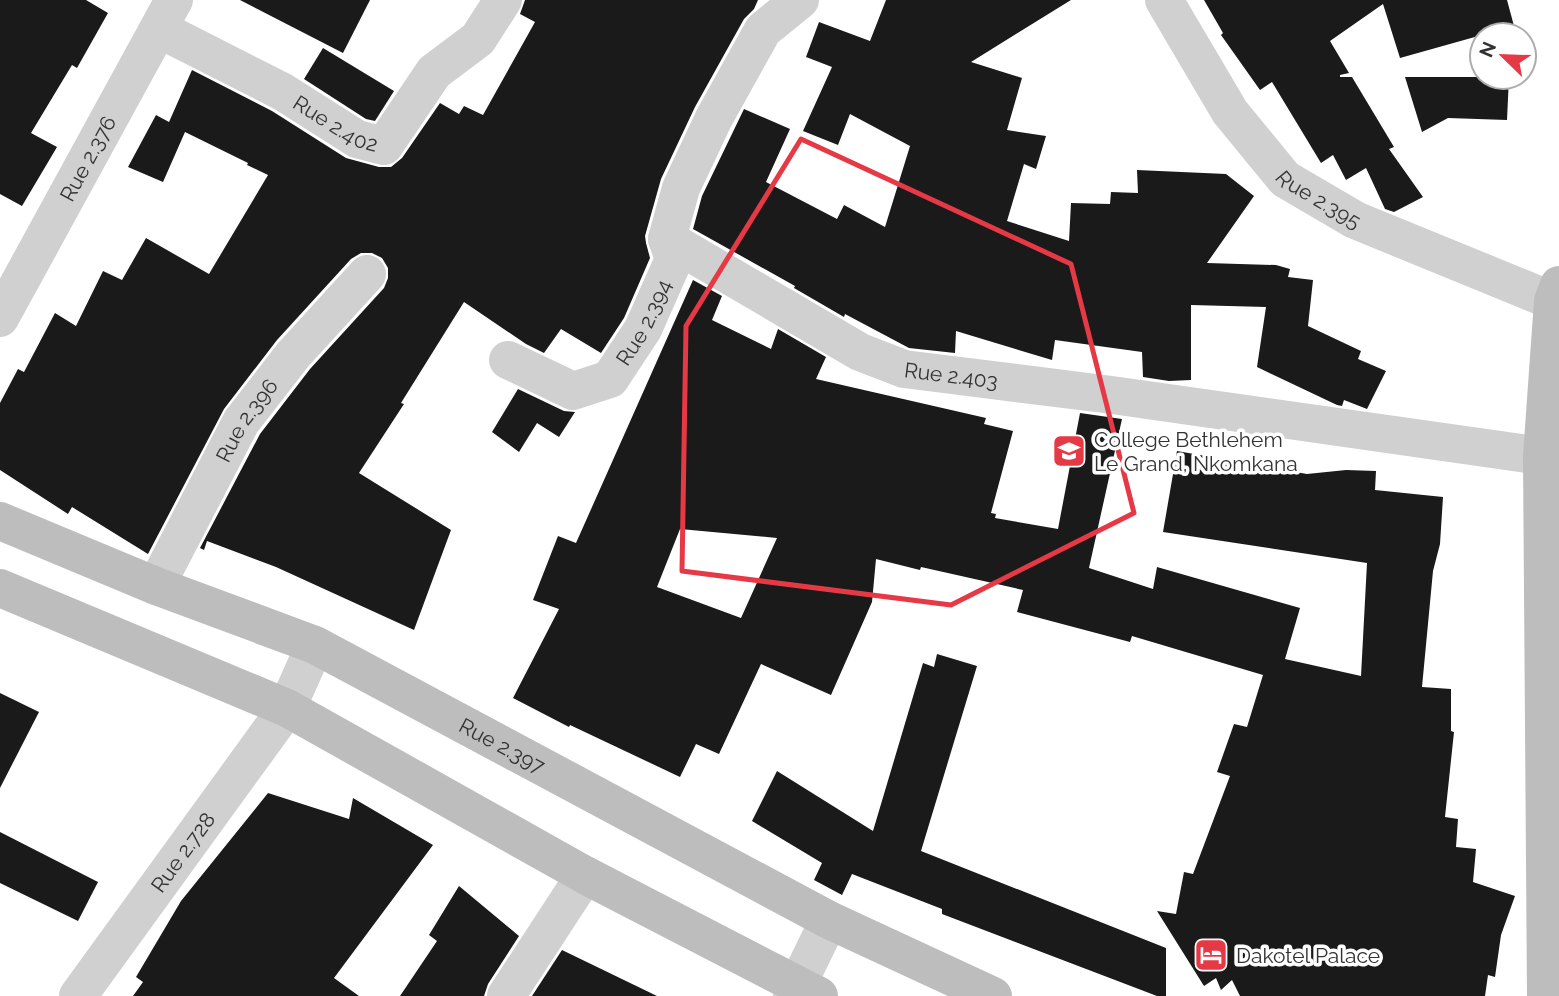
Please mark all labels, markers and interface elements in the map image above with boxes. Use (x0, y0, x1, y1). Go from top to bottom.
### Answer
north arrow (1468, 21, 1538, 91)
text: N (1474, 38, 1500, 60)
street label: Rue 2.402 (289, 89, 381, 156)
street label: Rue 2.376 (54, 111, 121, 205)
street label: Rue 2.395 (1271, 165, 1366, 233)
street label: Rue 2.394 (610, 275, 676, 370)
street label: Rue 2.403 (903, 357, 999, 393)
street label: Rue 2.396 (210, 373, 283, 466)
place label: College Bethlehem Le Grand, Nkomkana (1094, 427, 1298, 476)
school or university icon: College Bethlehem Le Grand, Nkomkana (1050, 432, 1088, 470)
street label: Rue 2.397 (455, 712, 550, 779)
street label: Rue 2.728 (145, 807, 220, 897)
hotel icon: Dakotel Palace (1192, 936, 1230, 974)
place label: Dakotel Palace (1236, 943, 1380, 968)

